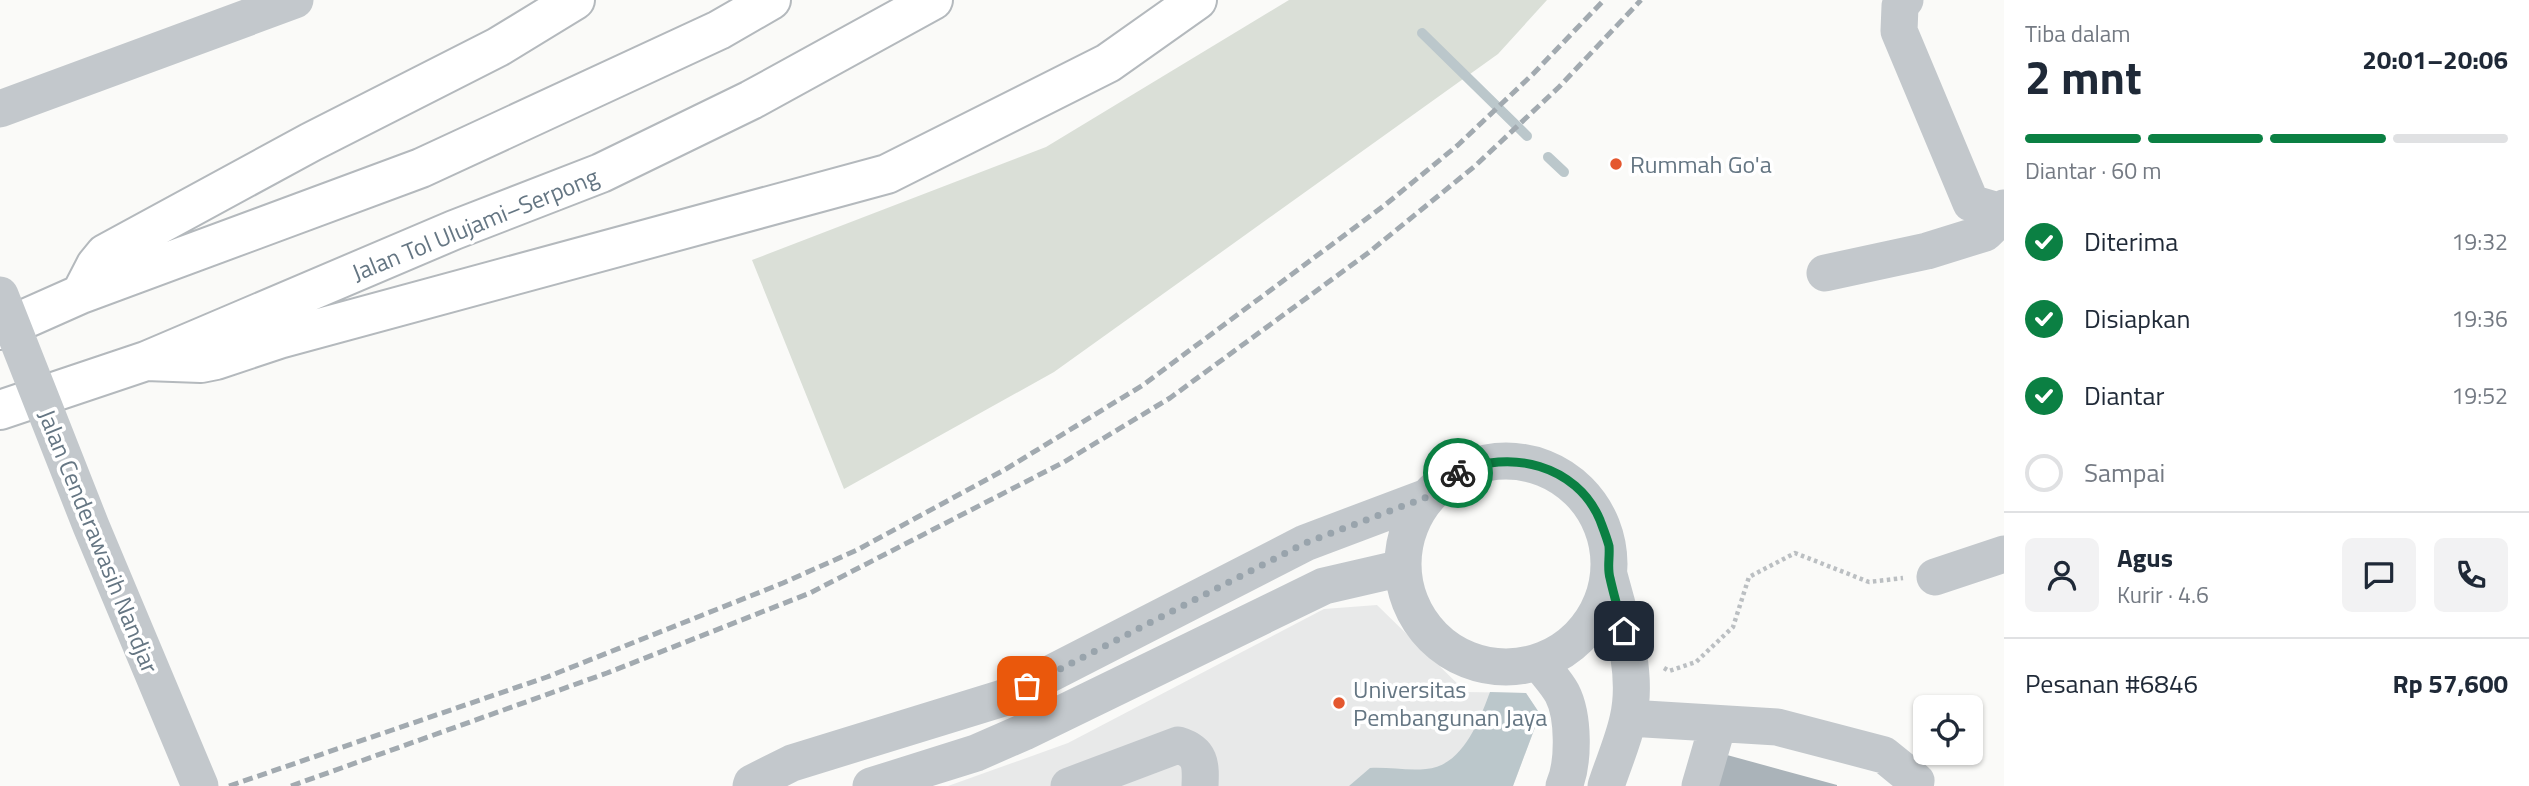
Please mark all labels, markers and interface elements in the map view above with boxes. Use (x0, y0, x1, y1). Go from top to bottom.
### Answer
text: Tiba dalam (2025, 16, 2131, 51)
text: 20:01–20:06 (2362, 40, 2508, 79)
text: 2 mnt (2025, 42, 2142, 112)
place label: Rummah Go'a (1630, 146, 1772, 182)
text: Diantar · 60 m (2025, 153, 2161, 188)
marker: Rummah Go'a (1608, 156, 1624, 172)
street label: Jalan Tol Ulujami–Serpong (346, 158, 604, 290)
text: Diterima (2084, 222, 2178, 261)
icon: check (2025, 223, 2063, 261)
text: 19:32 (2451, 224, 2508, 259)
text: Disiapkan (2084, 299, 2190, 338)
icon: check (2025, 300, 2063, 338)
text: 19:36 (2451, 301, 2508, 336)
text: Diantar (2084, 376, 2165, 415)
icon: check (2025, 377, 2063, 415)
text: 19:52 (2451, 378, 2508, 413)
street label: Jalan Cenderawasih Nandjar (30, 404, 168, 678)
courier (1423, 438, 1493, 508)
text: Sampai (2084, 453, 2165, 492)
icon: bike (1439, 454, 1477, 492)
button: person (2025, 538, 2099, 612)
text: Agus (2117, 538, 2173, 577)
button: chat (2342, 538, 2416, 612)
button: phone (2434, 538, 2508, 612)
text: Kurir · 4.6 (2117, 577, 2209, 612)
pin (1594, 601, 1654, 661)
icon: home (1605, 612, 1643, 650)
pin (997, 656, 1057, 716)
text: Pesanan #6846 (2025, 664, 2198, 703)
text: Rp 57,600 (2392, 664, 2508, 703)
icon: bag (1008, 667, 1046, 705)
place label: Universitas Pembangunan Jaya (1353, 671, 1547, 735)
marker: Universitas Pembangunan Jaya (1331, 695, 1347, 711)
map controls (1913, 695, 1983, 765)
button: locate (1913, 695, 1983, 765)

